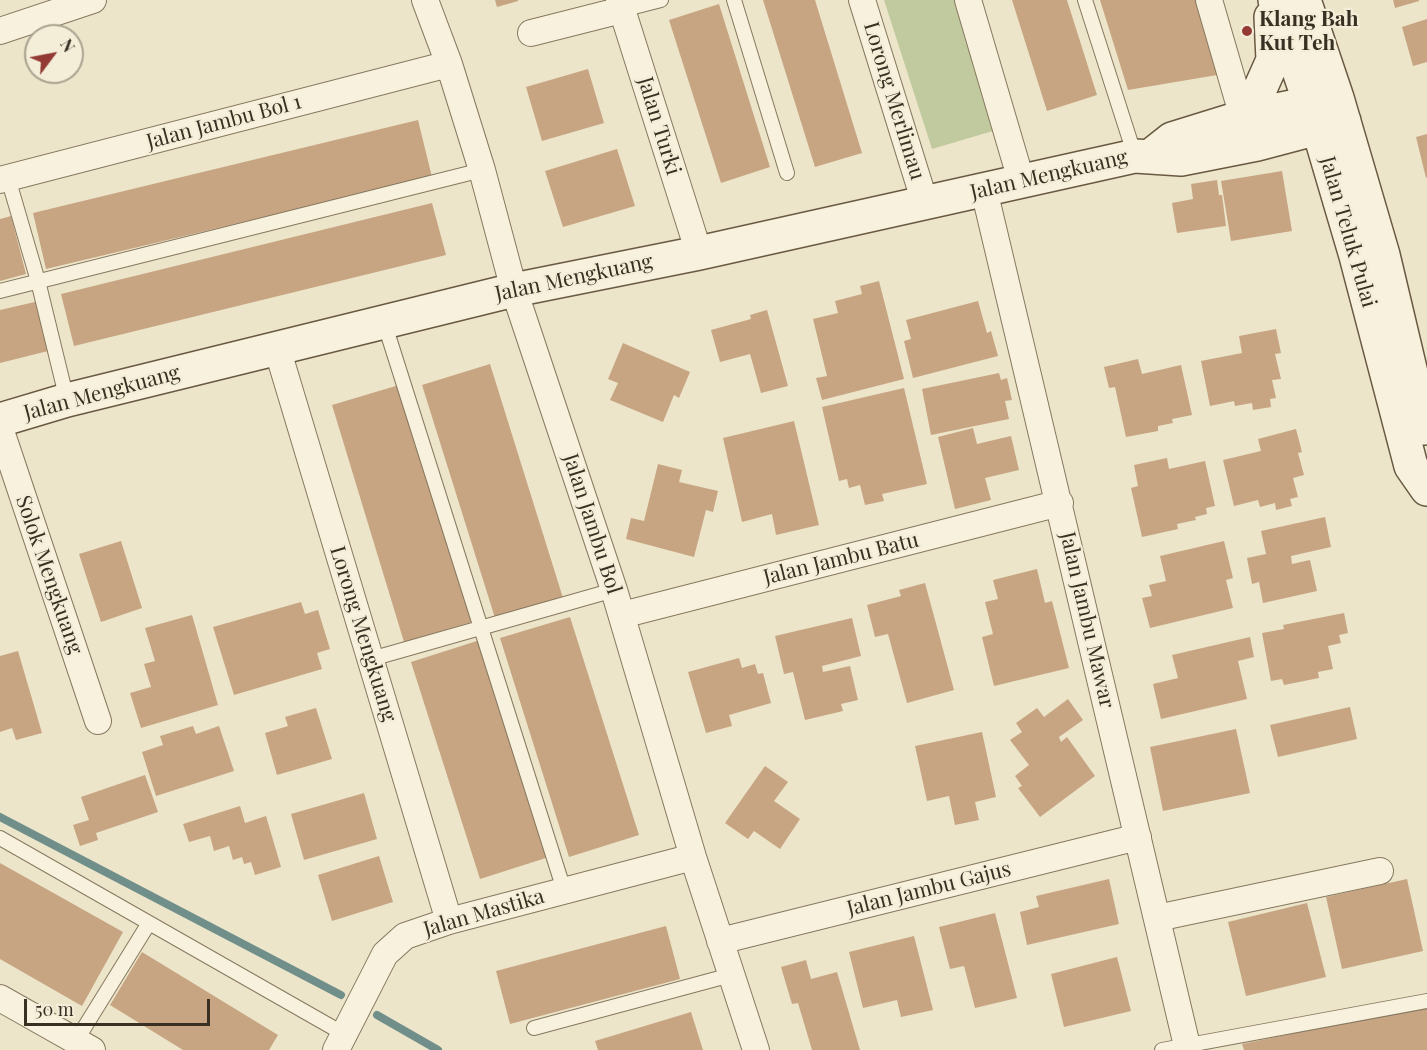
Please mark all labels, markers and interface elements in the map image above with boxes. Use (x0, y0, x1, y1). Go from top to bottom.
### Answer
place label: Klang Bah Kut Teh (1259, 6, 1358, 56)
street label: Lorong Merlimau (858, 19, 930, 183)
north arrow (24, 24, 84, 84)
marker: Klang Bah Kut Teh (1240, 24, 1254, 38)
text: N (56, 35, 80, 56)
street label: Jalan Turki (632, 74, 686, 178)
street label: Jalan Jambu Bol 1 (144, 89, 304, 155)
street label: Jalan Mengkuang (968, 145, 1130, 205)
street label: Jalan Teluk Pulai (1314, 154, 1382, 310)
street label: Jalan Mengkuang (493, 249, 655, 307)
street label: Jalan Mengkuang (21, 360, 183, 426)
street label: Jalan Jambu Bol (557, 451, 627, 597)
street label: Solok Mengkuang (10, 492, 88, 658)
street label: Jalan Jambu Batu (761, 528, 921, 590)
street label: Jalan Jambu Mawar (1054, 529, 1120, 711)
street label: Lorong Mengkuang (324, 543, 402, 725)
street label: Jalan Jambu Gajus (844, 856, 1014, 922)
street label: Jalan Mastika (421, 884, 547, 942)
scale bar (27, 987, 213, 1025)
text: 50 m (35, 997, 74, 1021)

